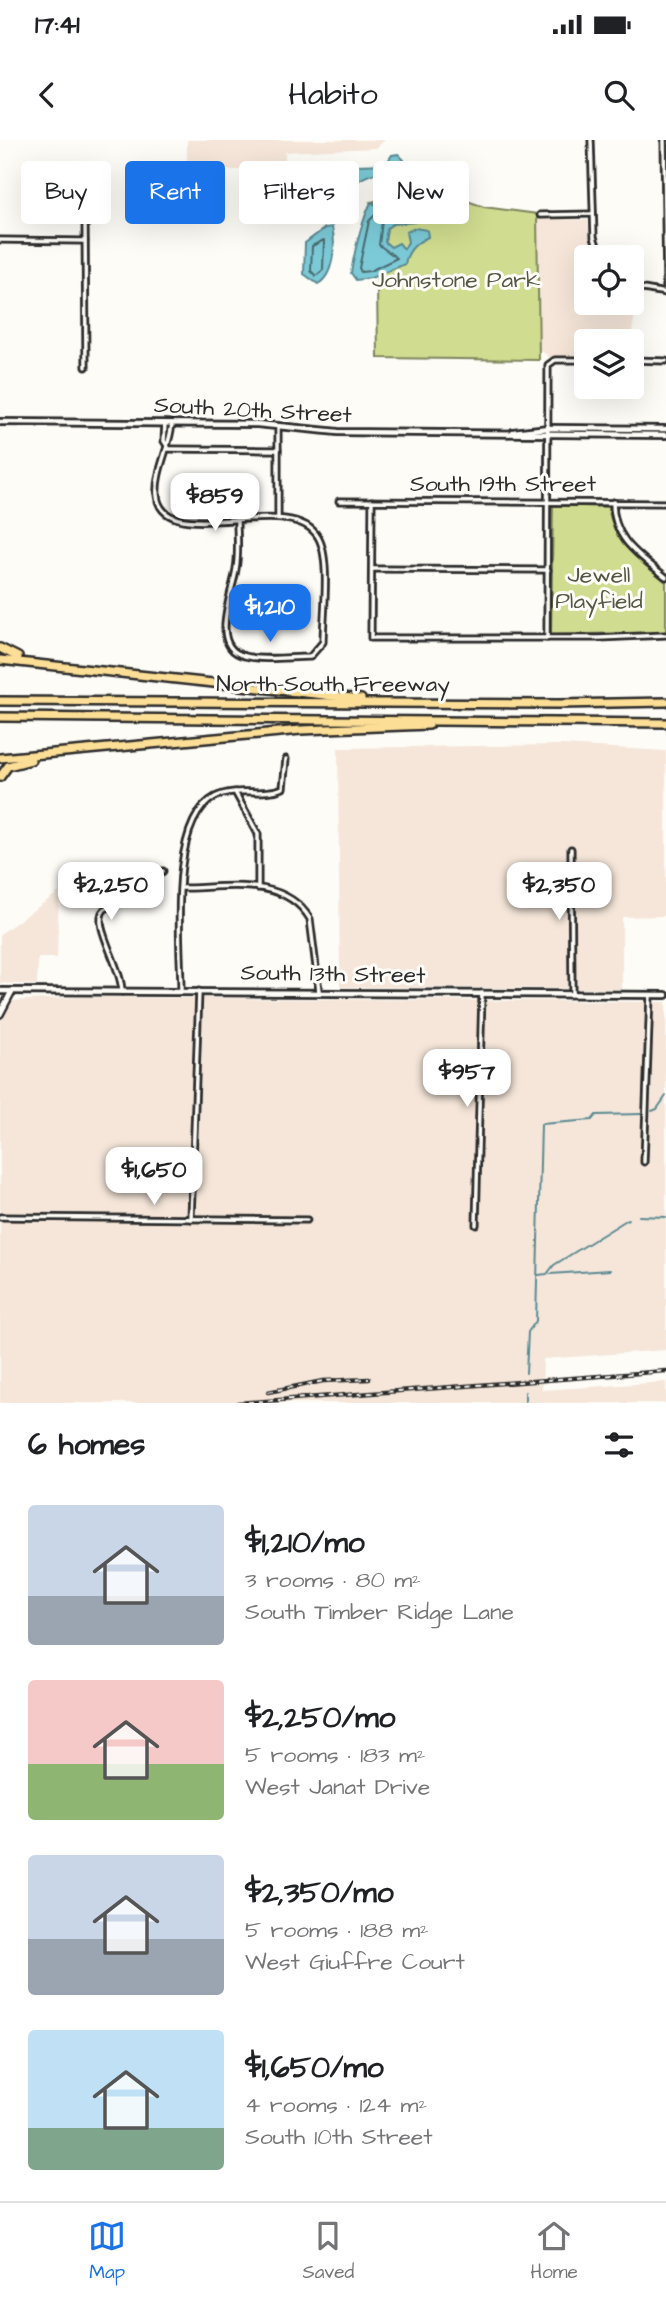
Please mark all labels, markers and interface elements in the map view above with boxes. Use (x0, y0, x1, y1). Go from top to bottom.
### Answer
text: 17:41 (35, 7, 80, 43)
text: Habito (288, 72, 378, 117)
icon: back (28, 76, 66, 114)
icon: search (600, 76, 638, 114)
chip: Buy (21, 161, 111, 224)
chip: Rent (125, 161, 225, 224)
chip: Filters (239, 161, 359, 224)
chip: New (373, 161, 469, 224)
map controls (574, 245, 644, 399)
button: locate (574, 245, 644, 315)
park label: Johnstone Park (372, 264, 540, 296)
button: layers (574, 329, 644, 399)
street label: South 20th Street (153, 389, 353, 431)
street label: South 19th Street (410, 468, 597, 500)
pin: $859 (174, 474, 256, 533)
text: $859 (186, 480, 244, 512)
park label: Jewell Playfield (555, 559, 643, 618)
pin: $1,210 (213, 584, 327, 644)
text: $1,210 (245, 591, 295, 623)
street label: North-South Freeway (216, 668, 450, 701)
pin: $2,250 (54, 862, 168, 922)
pin: $2,350 (502, 862, 616, 922)
text: $2,250 (74, 869, 148, 901)
text: $2,350 (523, 869, 595, 901)
street label: South 13th Street (240, 956, 426, 992)
pin: $957 (426, 1049, 508, 1109)
text: $957 (439, 1056, 495, 1088)
pin: $1,650 (97, 1147, 211, 1207)
text: $1,650 (121, 1154, 187, 1186)
text: 6 homes (28, 1424, 145, 1466)
icon: filters (600, 1426, 638, 1464)
text: $1,210/mo (245, 1522, 365, 1564)
icon: home (84, 1533, 168, 1617)
text: 3 rooms · 80 m² (245, 1564, 421, 1596)
text: South Timber Ridge Lane (245, 1596, 514, 1628)
text: $2,250/mo (245, 1697, 395, 1739)
icon: home (84, 1708, 168, 1792)
text: 5 rooms · 183 m² (245, 1739, 425, 1771)
text: West Janat Drive (245, 1771, 430, 1803)
text: $2,350/mo (245, 1872, 394, 1914)
icon: home (84, 1883, 168, 1967)
text: 5 rooms · 188 m² (245, 1914, 429, 1946)
text: West Giuffre Court (245, 1946, 465, 1978)
text: $1,650/mo (245, 2047, 384, 2089)
icon: home (84, 2058, 168, 2142)
text: 4 rooms · 124 m² (245, 2089, 427, 2121)
text: South 10th Street (245, 2121, 433, 2153)
tab: Map (88, 2217, 126, 2286)
tab: Saved (302, 2217, 354, 2286)
tab: Home (531, 2217, 578, 2286)

